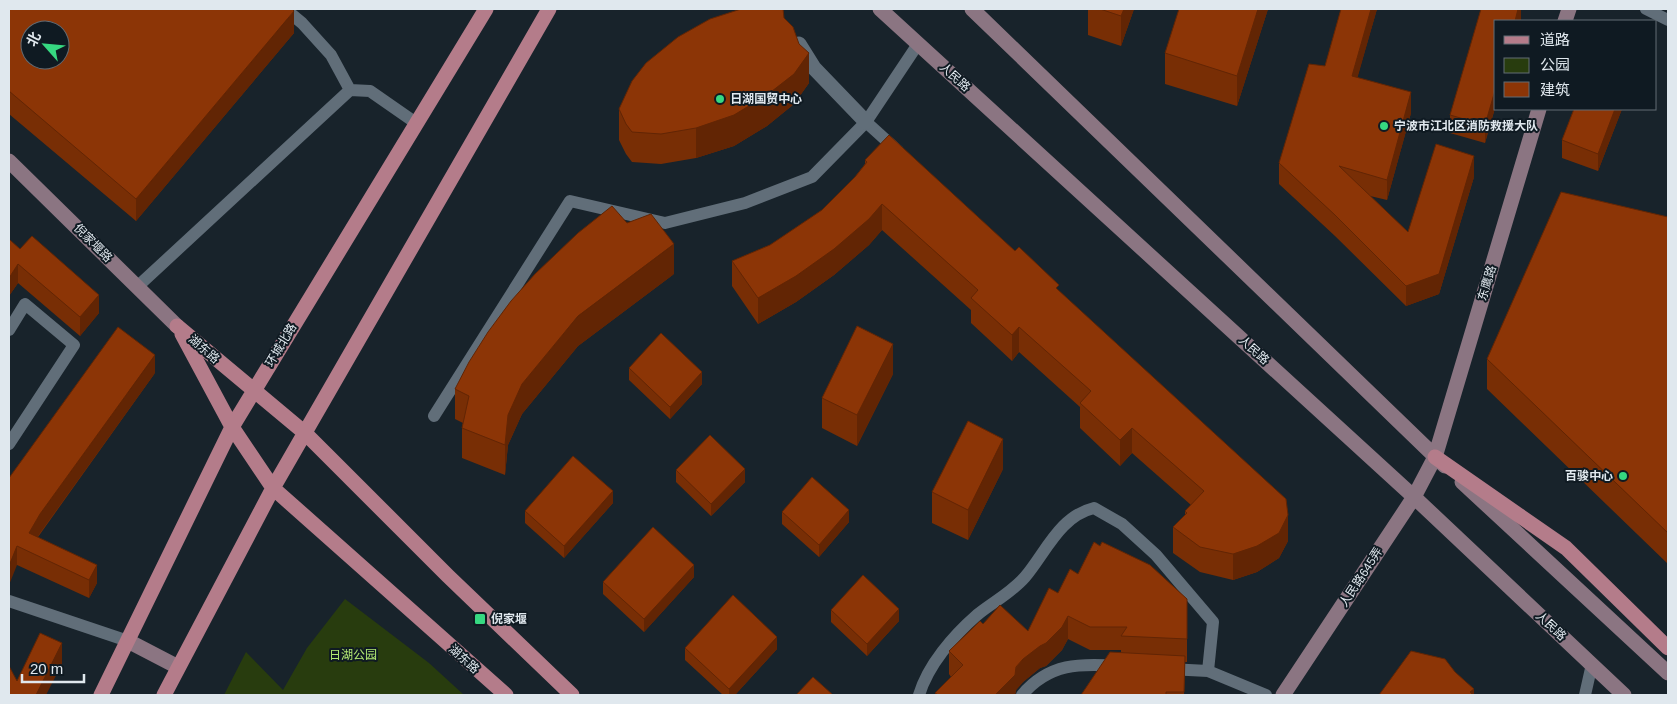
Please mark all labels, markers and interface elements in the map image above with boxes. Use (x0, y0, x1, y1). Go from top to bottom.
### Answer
north arrow (20, 20, 70, 70)
legend (1494, 20, 1657, 110)
text: 北 (23, 29, 44, 49)
text: 道路 (1540, 31, 1570, 48)
text: 公园 (1540, 56, 1570, 73)
street label: 人民路 (937, 60, 973, 94)
text: 建筑 (1540, 81, 1570, 98)
place label: 日湖国贸中心 (730, 92, 802, 106)
marker: 日湖国贸中心 (714, 93, 726, 105)
place label: 宁波市江北区消防救援大队 (1394, 119, 1538, 133)
marker: 宁波市江北区消防救援大队 (1378, 120, 1390, 132)
street label: 倪家堰路 (71, 221, 115, 265)
street label: 东鹰路 (1475, 264, 1499, 302)
street label: 环城北路 (263, 321, 299, 369)
street label: 湖东路 (186, 332, 222, 366)
street label: 人民路 (1236, 333, 1272, 367)
place label: 百骏中心 (1565, 469, 1613, 483)
marker: 百骏中心 (1617, 470, 1629, 482)
street label: 人民路645弄 (1337, 545, 1385, 609)
street label: 人民路 (1533, 609, 1569, 643)
marker: 倪家堰 (473, 612, 487, 626)
place label: 倪家堰 (491, 612, 527, 626)
street label: 湖东路 (446, 642, 482, 676)
park label: 日湖公园 (329, 648, 377, 662)
scale bar (22, 652, 85, 684)
text: 20 m (30, 660, 63, 677)

